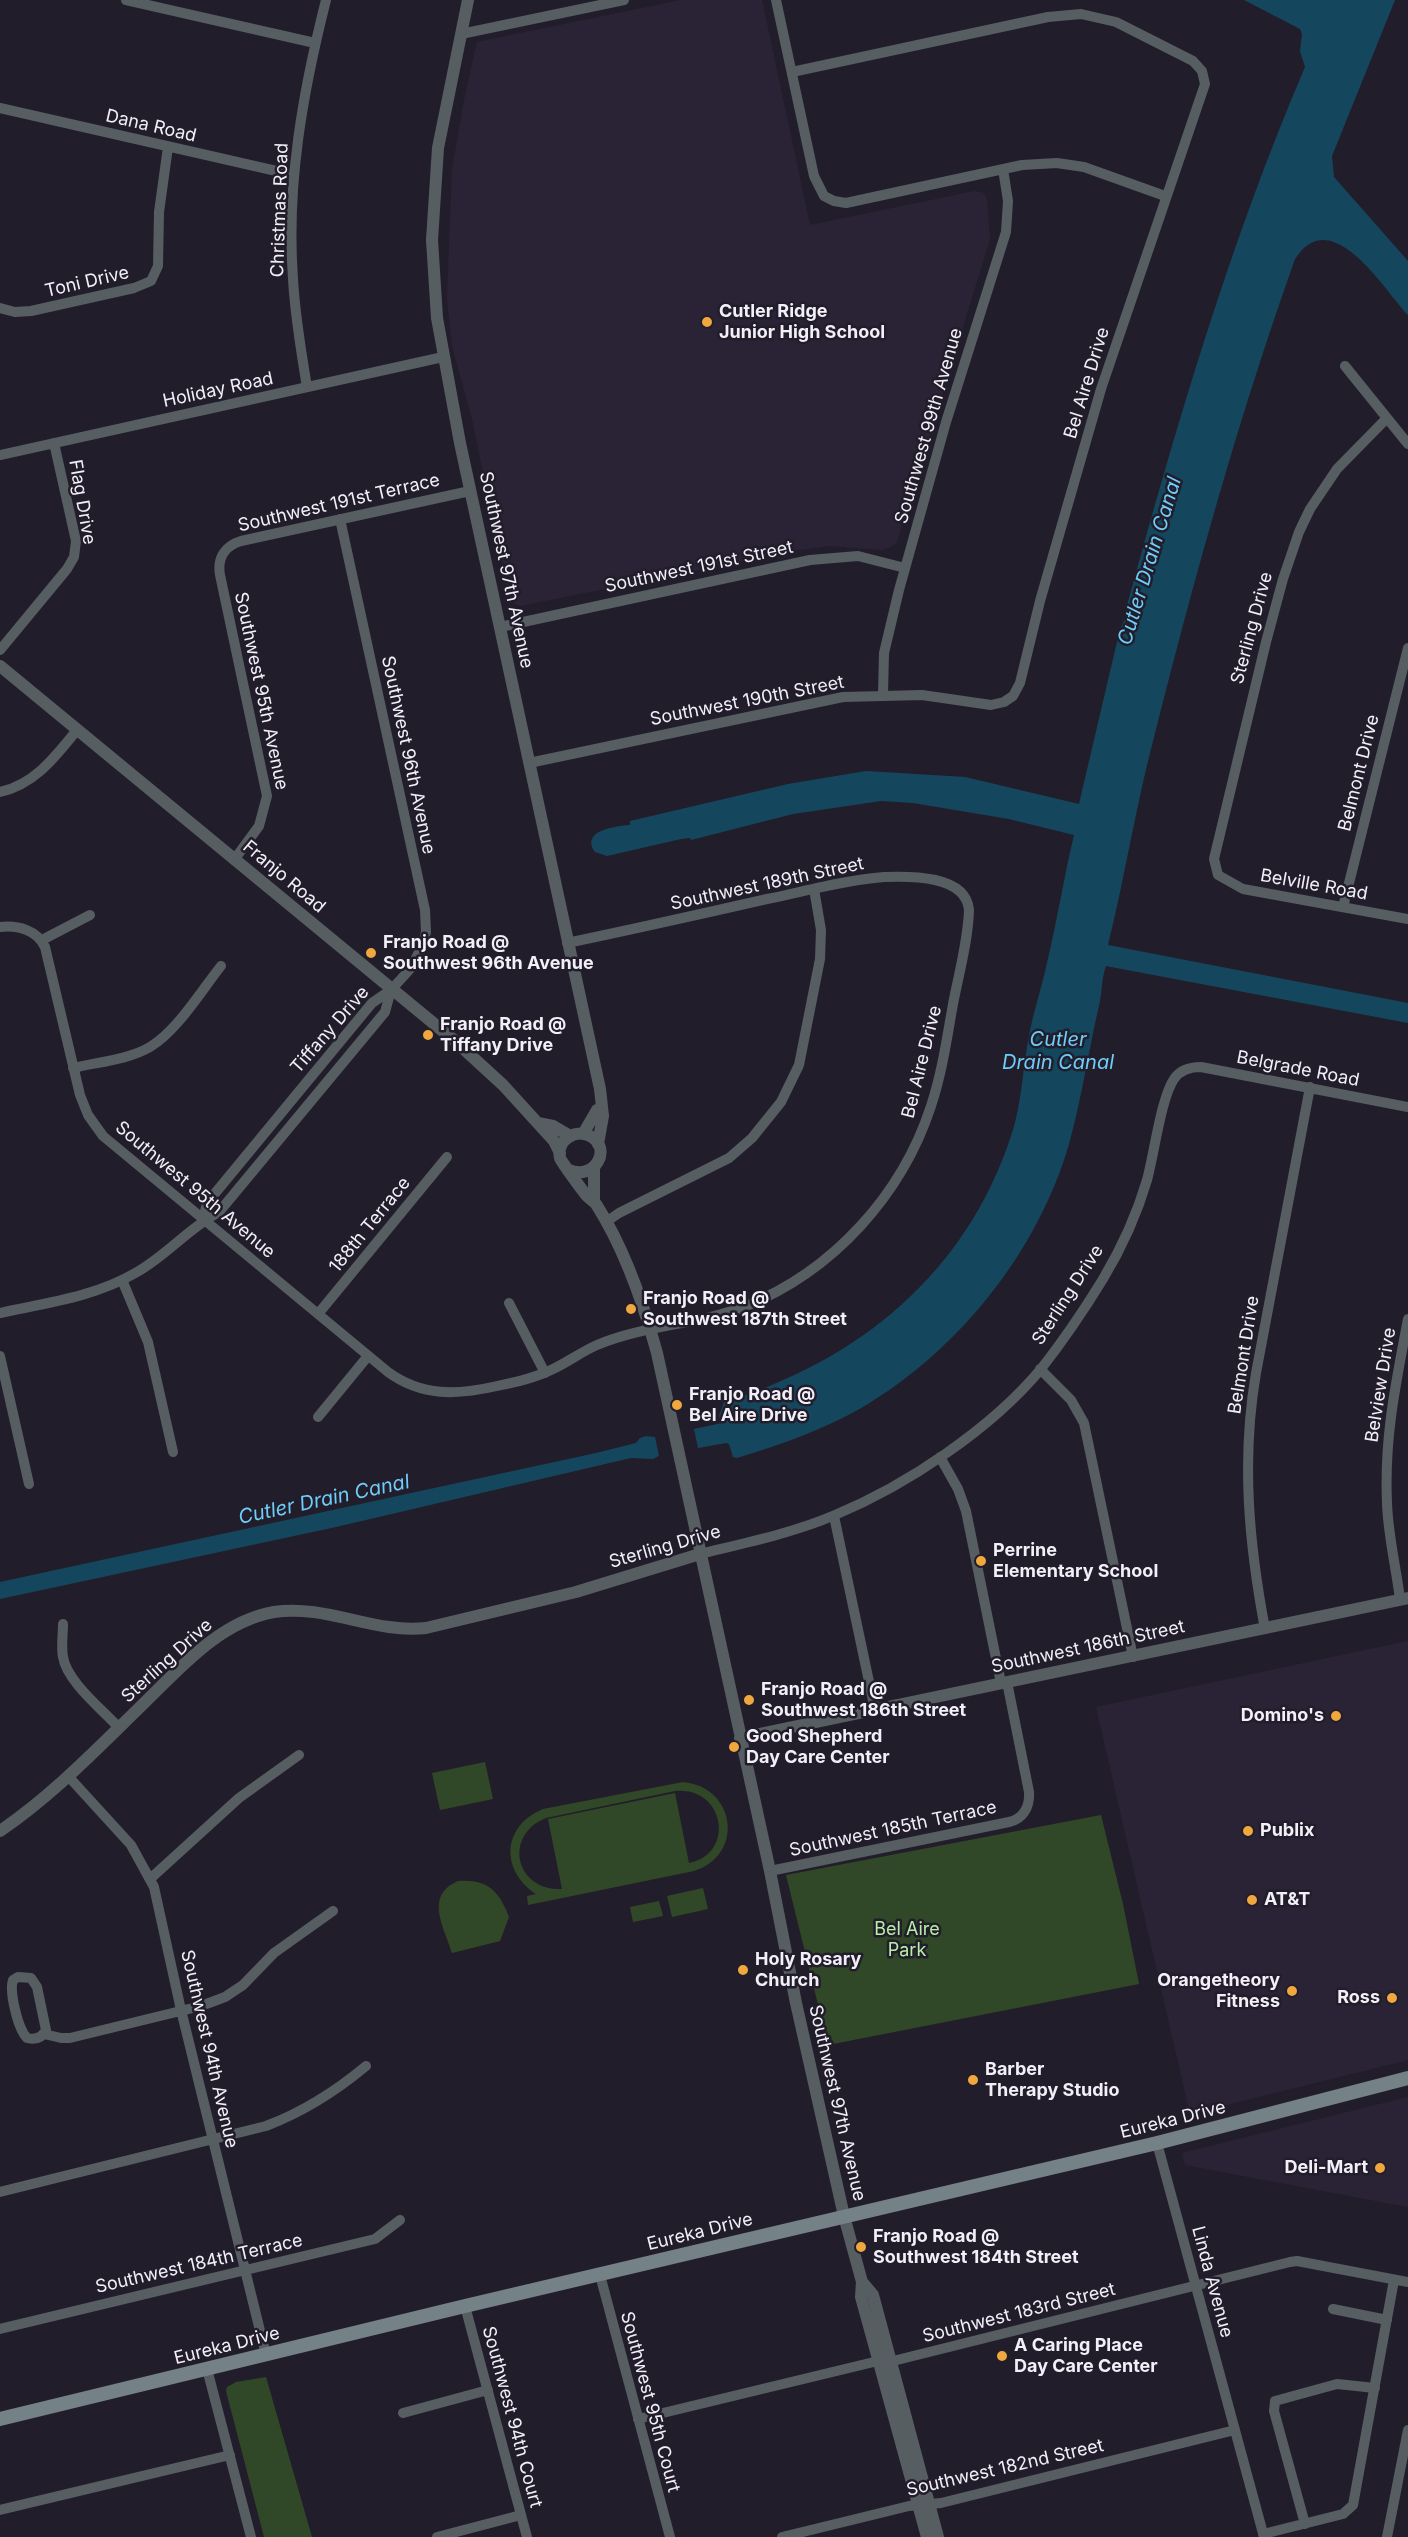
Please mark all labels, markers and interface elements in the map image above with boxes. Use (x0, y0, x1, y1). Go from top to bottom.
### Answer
street label: Dana Road (104, 105, 198, 147)
street label: Christmas Road (267, 142, 293, 278)
street label: Toni Drive (43, 262, 131, 302)
place label: Cutler Ridge Junior High School (719, 301, 885, 344)
marker: Cutler Ridge Junior High School (700, 315, 714, 329)
street label: Bel Aire Drive (1060, 325, 1114, 441)
street label: Southwest 99th Avenue (891, 326, 967, 526)
street label: Holiday Road (161, 368, 275, 412)
street label: Flag Drive (64, 458, 100, 546)
street label: Southwest 191st Terrace (236, 469, 442, 537)
street label: Southwest 97th Avenue (475, 470, 537, 670)
water label: Cutler Drain Canal (1113, 474, 1187, 648)
street label: Southwest 191st Street (603, 536, 795, 598)
street label: Sterling Drive (1227, 570, 1277, 686)
street label: Southwest 95th Avenue (229, 590, 293, 792)
street label: Southwest 96th Avenue (376, 654, 440, 856)
street label: Southwest 190th Street (648, 672, 846, 730)
street label: Belmont Drive (1334, 712, 1384, 834)
street label: Franjo Road (238, 836, 330, 918)
street label: Southwest 189th Street (668, 853, 866, 915)
street label: Belville Road (1259, 865, 1369, 905)
place label: Franjo Road @ Southwest 96th Avenue (383, 932, 594, 974)
marker: Franjo Road @ Southwest 96th Avenue (364, 946, 378, 960)
street label: Tiffany Drive (286, 982, 374, 1078)
street label: Bel Aire Drive (898, 1003, 946, 1121)
place label: Franjo Road @ Tiffany Drive (440, 1014, 566, 1056)
marker: Franjo Road @ Tiffany Drive (421, 1028, 435, 1042)
water label: Cutler Drain Canal (1002, 1028, 1114, 1075)
street label: Belgrade Road (1235, 1047, 1361, 1091)
street label: Southwest 95th Avenue (111, 1117, 279, 1263)
street label: 188th Terrace (325, 1173, 415, 1277)
street label: Sterling Drive (1028, 1241, 1108, 1349)
place label: Franjo Road @ Southwest 187th Street (643, 1288, 847, 1330)
street label: Belmont Drive (1224, 1294, 1264, 1416)
marker: Franjo Road @ Southwest 187th Street (624, 1302, 638, 1316)
street label: Belview Drive (1361, 1326, 1401, 1444)
place label: Franjo Road @ Bel Aire Drive (689, 1384, 815, 1426)
marker: Franjo Road @ Bel Aire Drive (670, 1398, 684, 1412)
water label: Cutler Drain Canal (236, 1470, 412, 1530)
street label: Sterling Drive (607, 1521, 723, 1573)
place label: Perrine Elementary School (993, 1540, 1158, 1582)
marker: Perrine Elementary School (974, 1554, 988, 1568)
street label: Sterling Drive (117, 1615, 217, 1707)
street label: Southwest 186th Street (989, 1616, 1187, 1678)
place label: Franjo Road @ Southwest 186th Street (761, 1679, 966, 1722)
marker: Franjo Road @ Southwest 186th Street (742, 1693, 756, 1707)
place label: Domino's (1241, 1705, 1324, 1727)
marker: Domino's (1329, 1709, 1343, 1723)
place label: Good Shepherd Day Care Center (746, 1726, 890, 1768)
marker: Good Shepherd Day Care Center (727, 1740, 741, 1754)
street label: Southwest 185th Terrace (787, 1796, 999, 1862)
place label: Publix (1260, 1820, 1314, 1842)
marker: Publix (1241, 1824, 1255, 1838)
place label: AT&T (1264, 1889, 1310, 1911)
marker: AT&T (1245, 1893, 1259, 1907)
park label: Bel Aire Park (874, 1919, 940, 1962)
street label: Southwest 94th Avenue (176, 1948, 242, 2150)
place label: Holy Rosary Church (755, 1949, 861, 1992)
marker: Holy Rosary Church (736, 1963, 750, 1977)
place label: Orangetheory Fitness (1157, 1970, 1280, 2012)
marker: Orangetheory Fitness (1285, 1984, 1299, 1998)
place label: Ross (1337, 1987, 1380, 2009)
marker: Ross (1385, 1991, 1399, 2005)
street label: Southwest 97th Avenue (804, 2003, 870, 2203)
place label: Barber Therapy Studio (985, 2059, 1119, 2102)
marker: Barber Therapy Studio (966, 2073, 980, 2087)
street label: Eureka Drive (1118, 2096, 1228, 2144)
place label: Deli-Mart (1285, 2157, 1368, 2179)
marker: Deli-Mart (1373, 2161, 1387, 2175)
street label: Eureka Drive (645, 2208, 755, 2256)
street label: Linda Avenue (1187, 2224, 1237, 2340)
place label: Franjo Road @ Southwest 184th Street (873, 2226, 1079, 2268)
street label: Southwest 184th Terrace (93, 2230, 305, 2298)
marker: Franjo Road @ Southwest 184th Street (854, 2240, 868, 2254)
street label: Southwest 183rd Street (920, 2279, 1118, 2347)
street label: Southwest 95th Court (615, 2309, 685, 2495)
street label: Eureka Drive (172, 2322, 282, 2370)
street label: Southwest 94th Court (477, 2324, 547, 2510)
place label: A Caring Place Day Care Center (1014, 2335, 1158, 2378)
marker: A Caring Place Day Care Center (995, 2349, 1009, 2363)
street label: Southwest 182nd Street (904, 2435, 1106, 2501)

